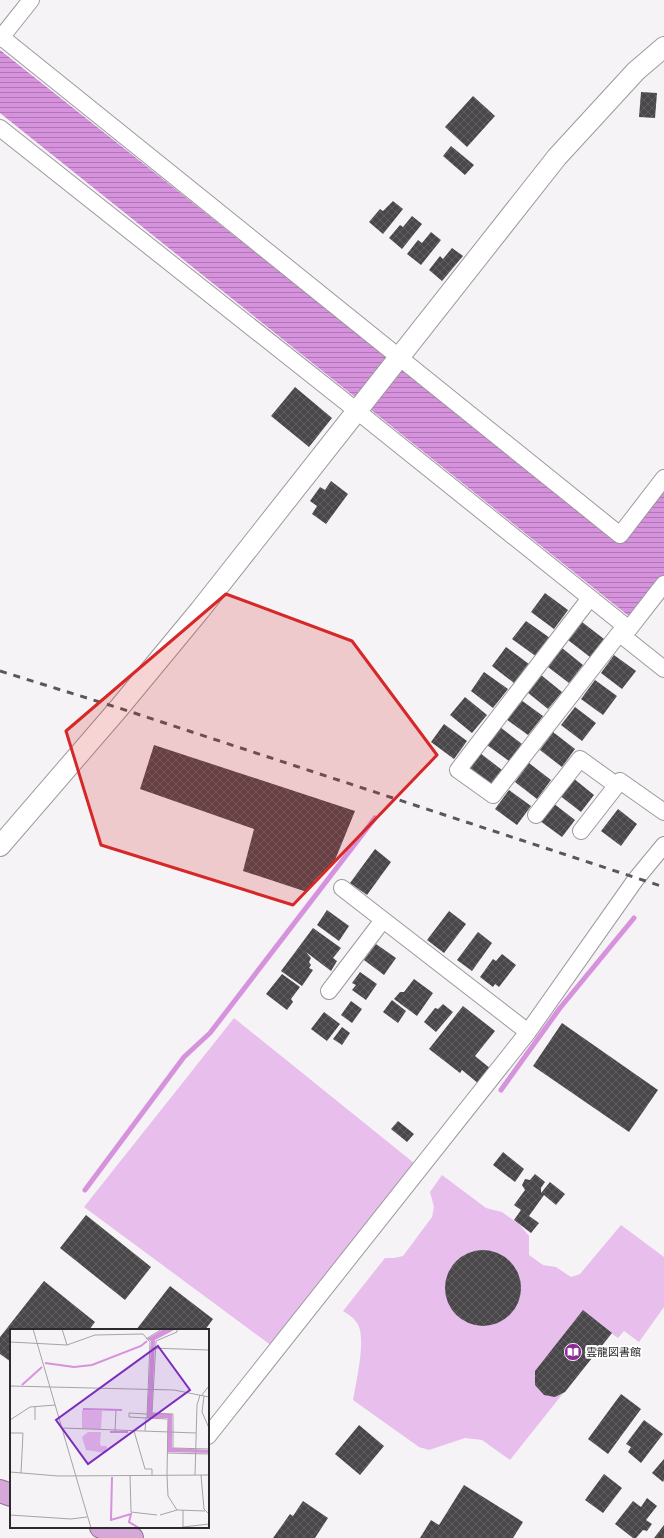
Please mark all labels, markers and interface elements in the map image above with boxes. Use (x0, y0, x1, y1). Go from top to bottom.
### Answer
inset map (10, 1329, 209, 1528)
library icon: 雲龍図書館 (563, 1342, 583, 1362)
place label: 雲龍図書館 (586, 1345, 641, 1358)

